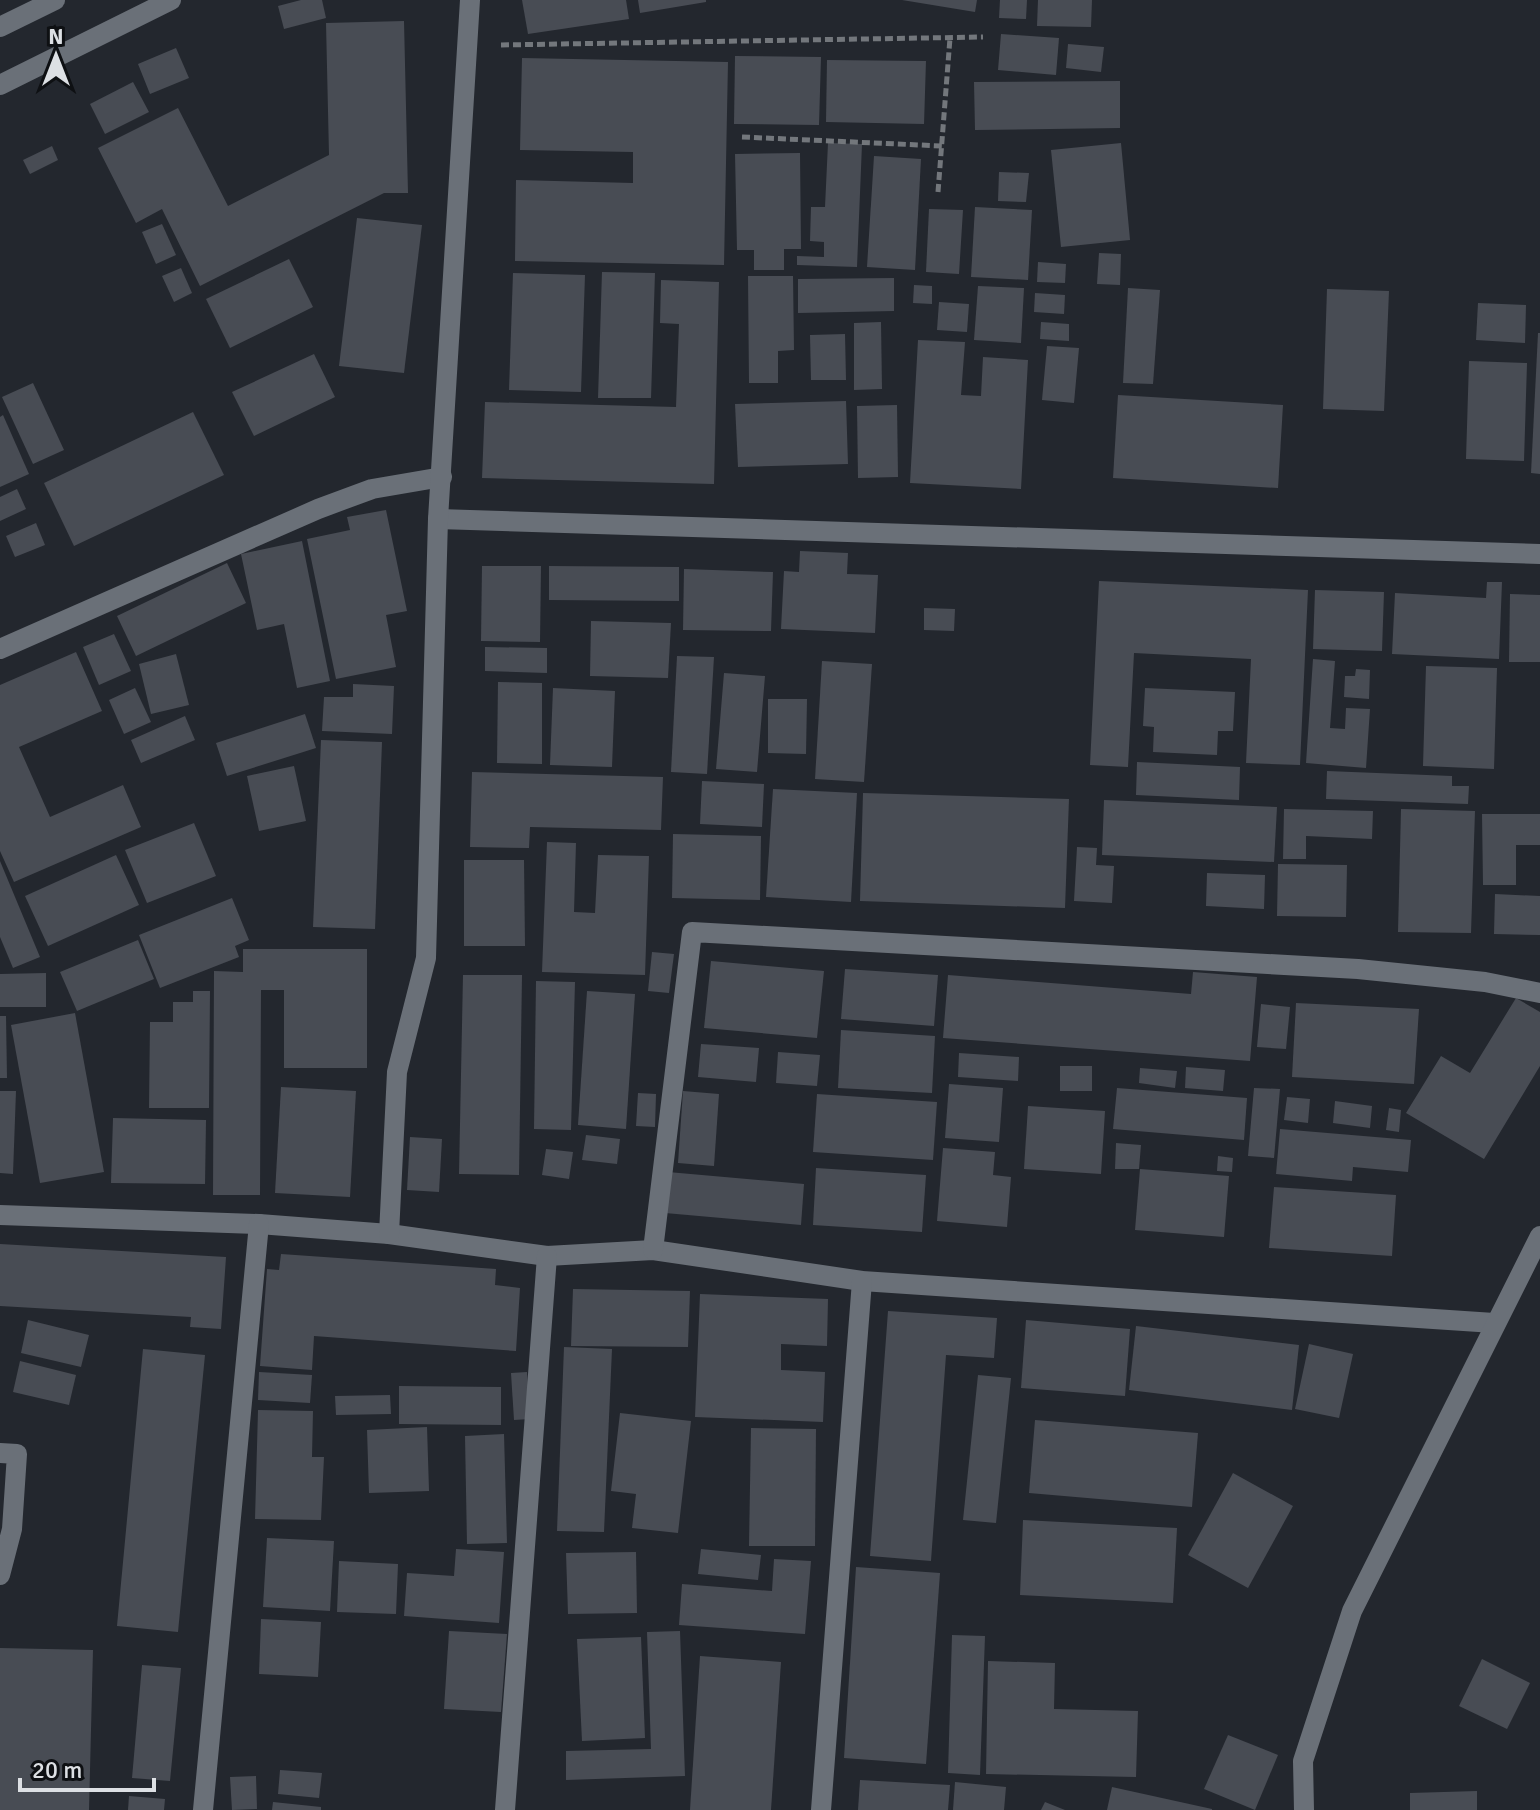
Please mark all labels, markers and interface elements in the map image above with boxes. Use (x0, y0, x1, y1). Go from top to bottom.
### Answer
north arrow (16, 16, 96, 96)
text: N (48, 23, 64, 50)
scale bar (20, 1742, 154, 1792)
text: 20 m (32, 1755, 82, 1785)

